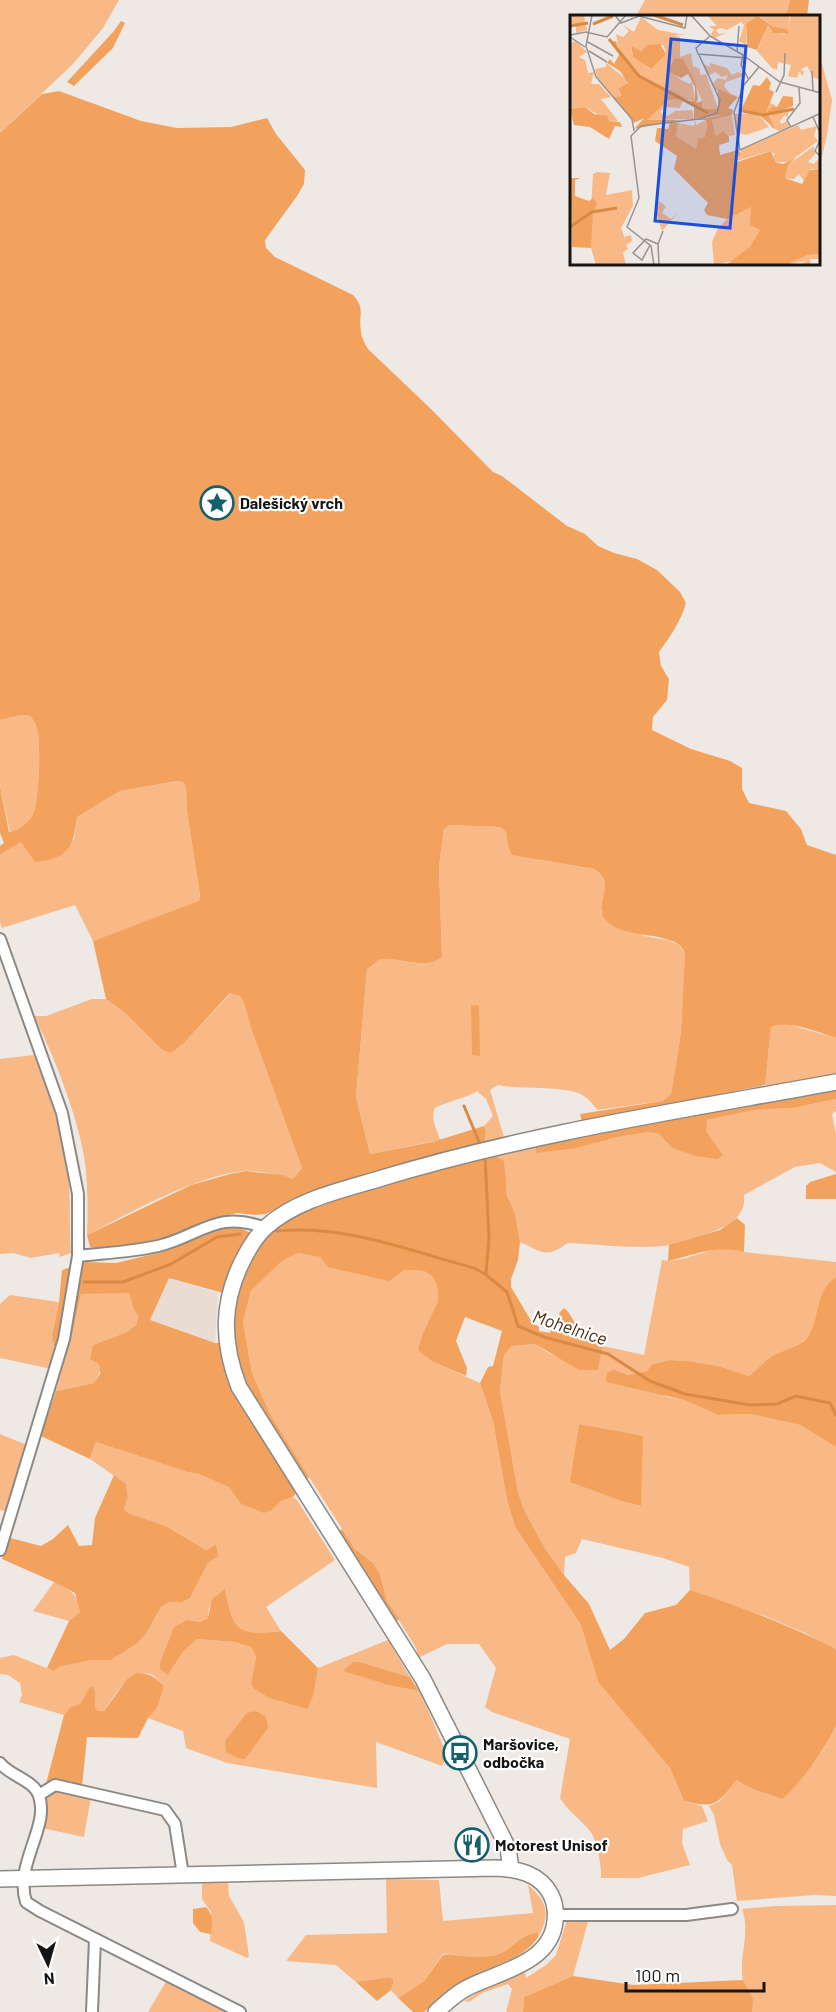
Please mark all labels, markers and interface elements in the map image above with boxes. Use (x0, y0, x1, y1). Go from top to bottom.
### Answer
inset map (570, 15, 821, 266)
place icon: Dalešický vrch (199, 485, 235, 521)
place label: Dalešický vrch (240, 493, 343, 512)
water label: Mohelnice (530, 1305, 610, 1349)
place label: Maršovice, odbočka (483, 1734, 559, 1771)
bus stop icon: Maršovice, odbočka (442, 1735, 478, 1771)
restaurant icon: Motorest Unisof (454, 1827, 490, 1863)
place label: Motorest Unisof (495, 1835, 608, 1854)
north arrow (18, 1934, 78, 1994)
scale bar (626, 1955, 764, 1993)
text: 100 m (635, 1964, 680, 1986)
text: N (43, 1970, 55, 1989)

